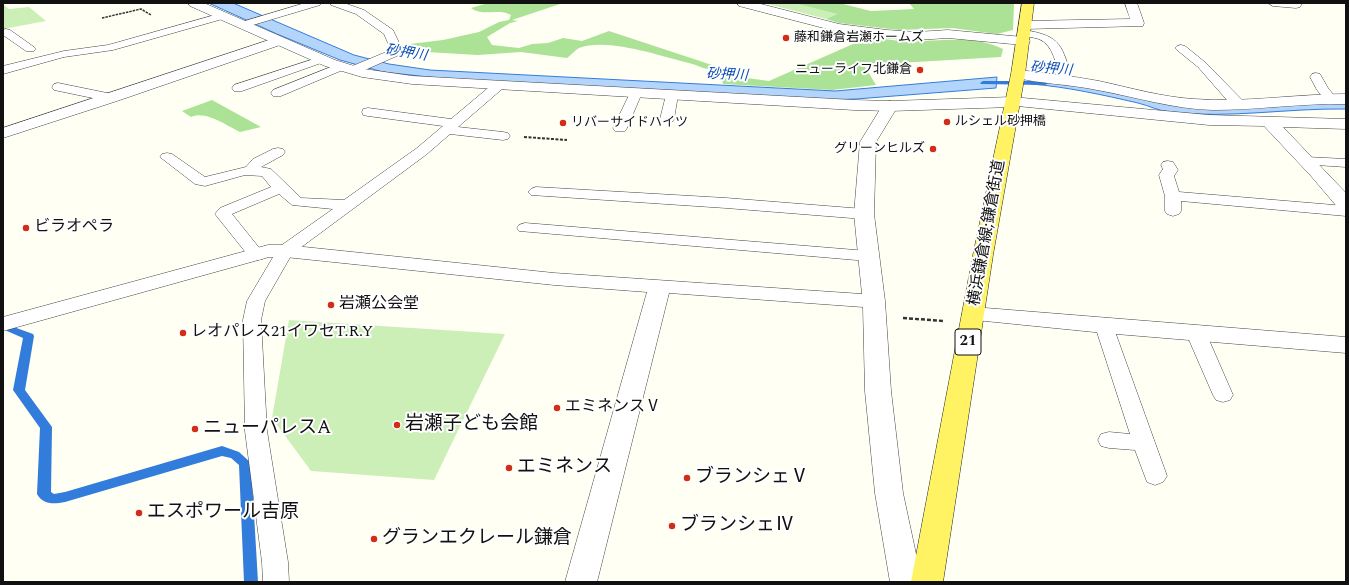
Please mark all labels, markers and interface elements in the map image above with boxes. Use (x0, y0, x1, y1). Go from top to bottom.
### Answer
place label: 藤和鎌倉岩瀬ホームズ (794, 30, 924, 46)
marker: 藤和鎌倉岩瀬ホームズ (781, 33, 791, 43)
water label: 砂押川 (384, 42, 428, 66)
water label: 砂押川 (1029, 60, 1073, 80)
place label: ニューライフ北鎌倉 (795, 62, 912, 78)
marker: ニューライフ北鎌倉 (915, 65, 925, 75)
water label: 砂押川 (706, 67, 748, 85)
place label: ルシェル砂押橋 (955, 114, 1046, 130)
place label: リバーサイドハイツ (571, 115, 688, 131)
marker: ルシェル砂押橋 (942, 117, 952, 127)
marker: リバーサイドハイツ (558, 118, 568, 128)
place label: グリーンヒルズ (834, 141, 925, 157)
marker: グリーンヒルズ (928, 144, 938, 154)
street label: 横浜鎌倉線;鎌倉街道 (966, 158, 1010, 308)
place label: ビラオペラ (34, 218, 114, 238)
marker: ビラオペラ (21, 223, 31, 233)
place label: 岩瀬公会堂 (339, 295, 419, 315)
marker: 岩瀬公会堂 (326, 300, 336, 310)
place label: レオパレス21イワセT.R.Y (191, 323, 373, 343)
marker: レオパレス21イワセT.R.Y (178, 328, 188, 338)
road number: 21 (955, 329, 981, 355)
place label: エミネンスⅤ (565, 398, 661, 418)
marker: エミネンスⅤ (552, 403, 562, 413)
place label: 岩瀬子ども会館 (405, 414, 538, 436)
place label: ニューパレスA (203, 418, 331, 440)
marker: 岩瀬子ども会館 (392, 420, 402, 430)
marker: ニューパレスA (190, 424, 200, 434)
place label: エミネンス (517, 457, 612, 479)
marker: エミネンス (504, 463, 514, 473)
place label: ブランシェⅤ (695, 467, 809, 489)
marker: ブランシェⅤ (682, 473, 692, 483)
place label: エスポワール吉原 (147, 502, 299, 524)
marker: エスポワール吉原 (134, 508, 144, 518)
place label: ブランシェⅣ (680, 515, 794, 537)
marker: ブランシェⅣ (667, 521, 677, 531)
place label: グランエクレール鎌倉 (382, 528, 572, 550)
marker: グランエクレール鎌倉 (369, 534, 379, 544)

